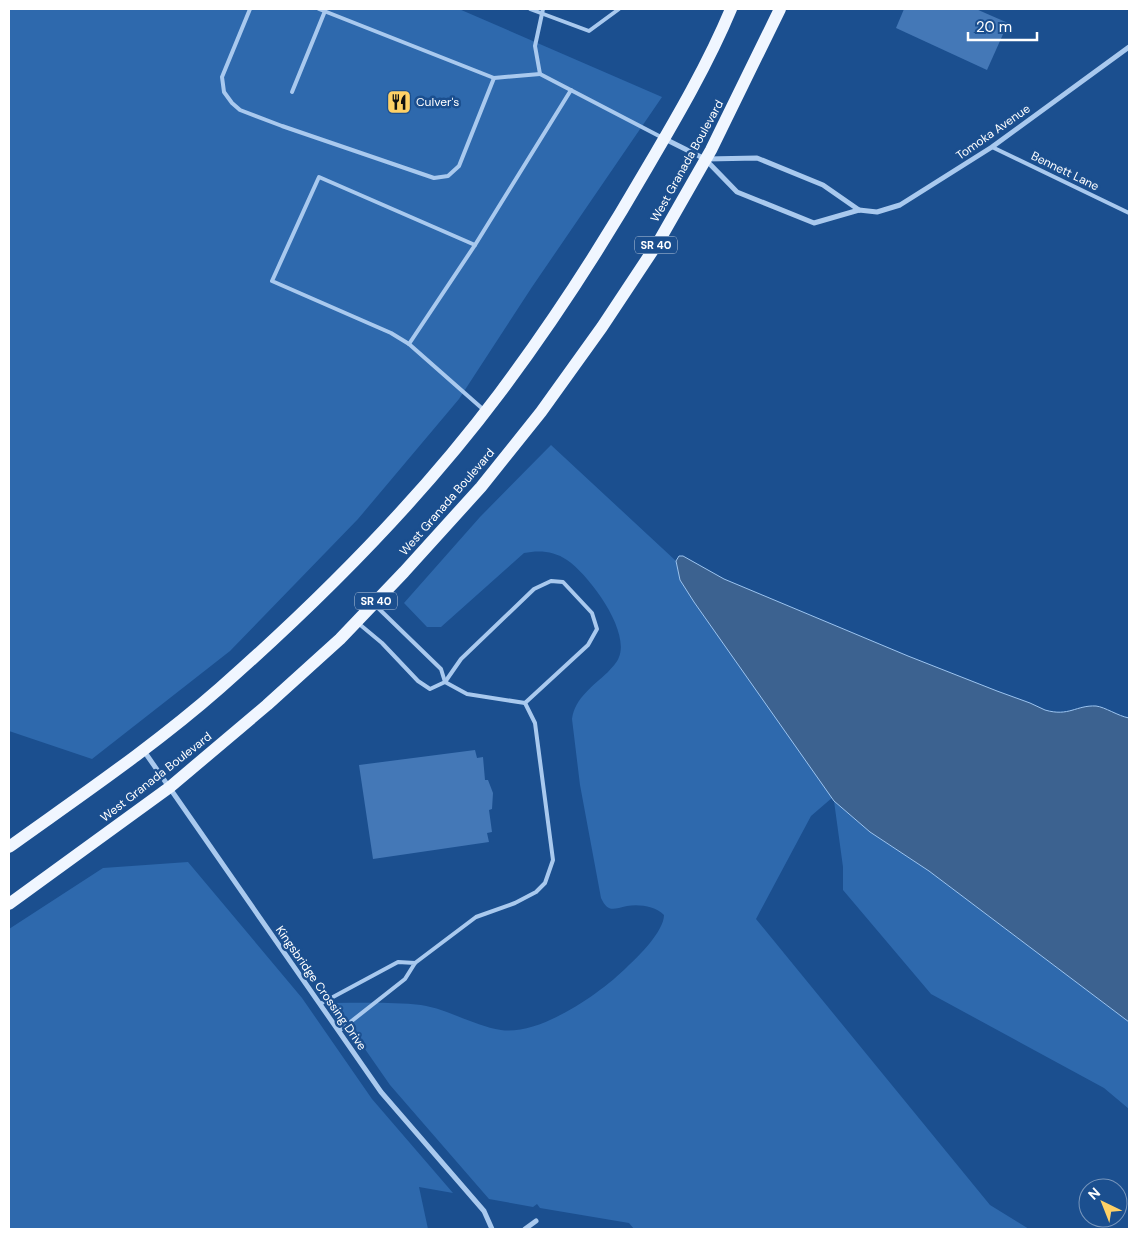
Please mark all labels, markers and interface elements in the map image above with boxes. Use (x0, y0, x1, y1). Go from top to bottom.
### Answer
scale bar (968, 10, 1037, 42)
text: 20 m (976, 17, 1012, 37)
restaurant icon: Culver's (386, 89, 412, 115)
place label: Culver's (416, 94, 459, 110)
street label: West Granada Boulevard (647, 97, 727, 225)
street label: Tomoka Avenue (953, 100, 1033, 164)
street label: Bennett Lane (1028, 148, 1102, 194)
road number: SR 40 (635, 236, 677, 254)
street label: West Granada Boulevard (396, 445, 498, 559)
road number: SR 40 (355, 592, 397, 610)
street label: West Granada Boulevard (97, 729, 215, 825)
street label: Kingsbridge Crossing Drive (272, 923, 370, 1054)
north arrow (1078, 1178, 1128, 1228)
text: N (1084, 1183, 1104, 1204)

